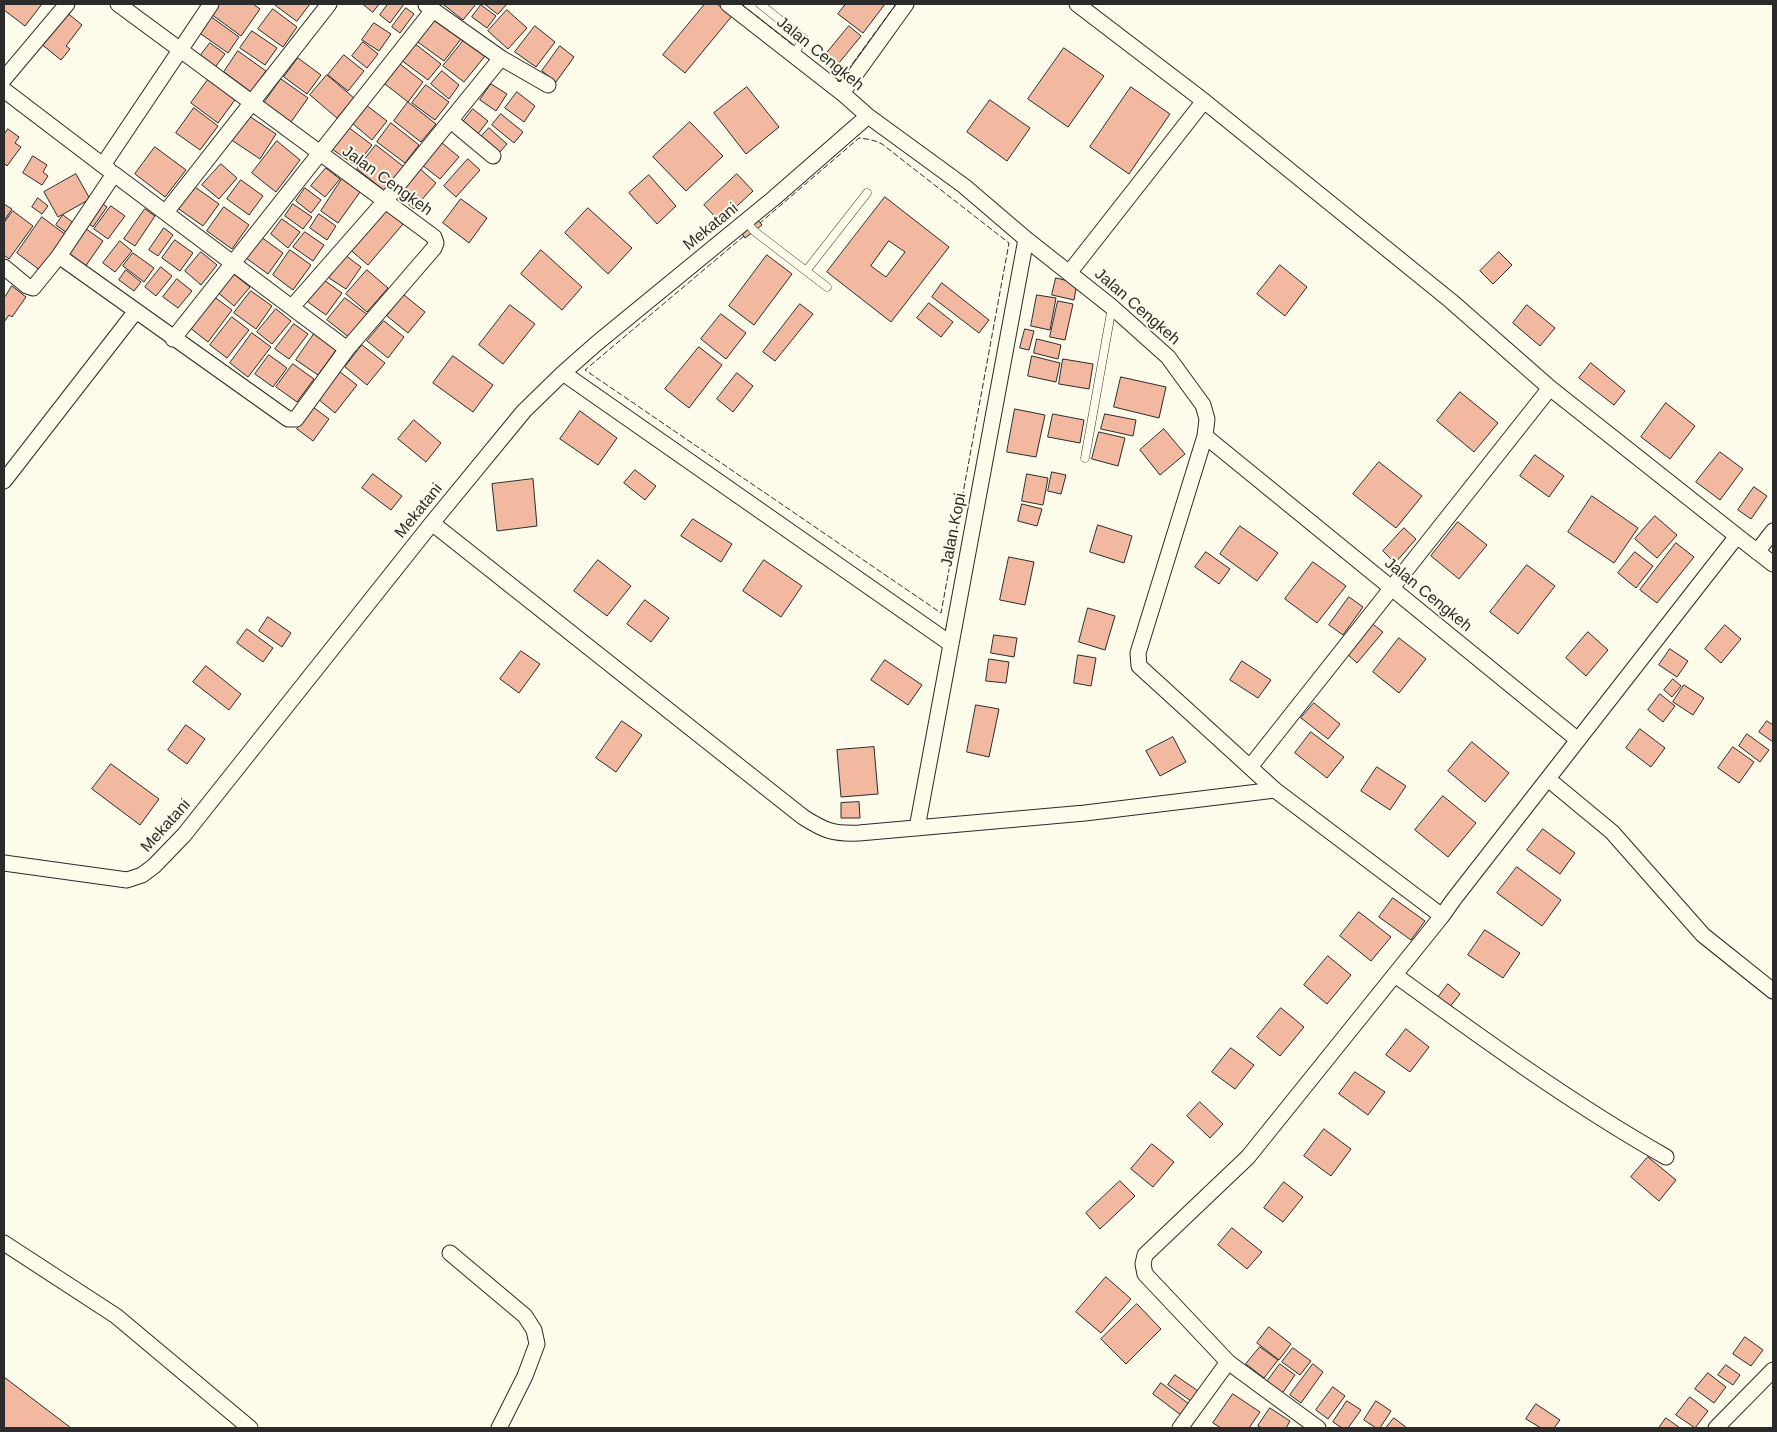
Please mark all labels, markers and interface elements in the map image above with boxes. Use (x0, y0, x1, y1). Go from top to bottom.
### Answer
street label: Jalan Cengkeh (772, 13, 868, 95)
street label: Jalan Cengkeh (338, 142, 436, 220)
street label: Mekatani (680, 199, 742, 255)
street label: Jalan Cengkeh (1090, 265, 1184, 349)
street label: Mekatani (391, 480, 447, 542)
street label: Jalan Kopi (937, 491, 971, 569)
street label: Jalan Cengkeh (1380, 554, 1476, 636)
street label: Mekatani (137, 795, 195, 857)

